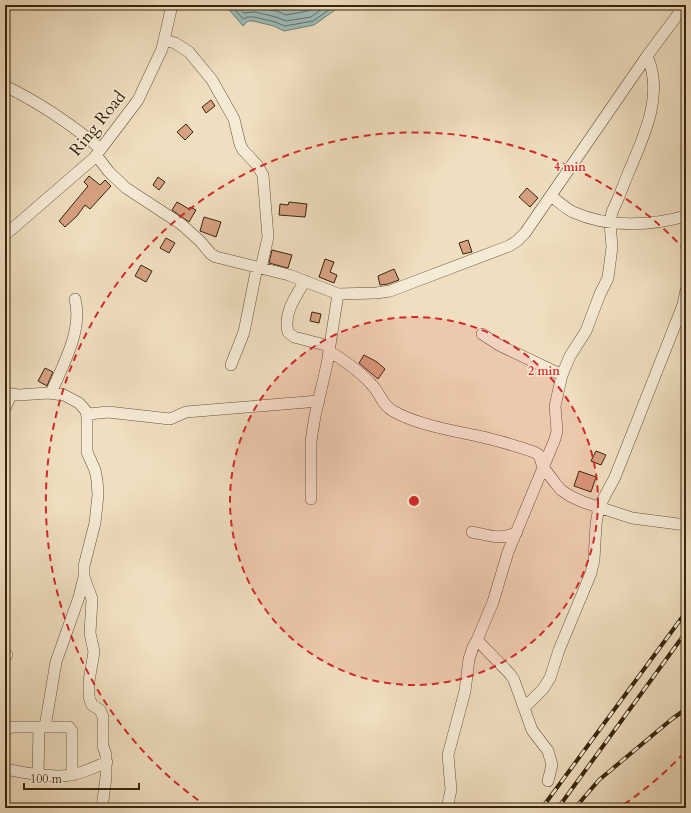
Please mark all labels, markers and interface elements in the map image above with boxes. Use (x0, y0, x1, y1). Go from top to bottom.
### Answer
street label: Ring Road (64, 86, 131, 161)
text: 4 min (554, 159, 586, 175)
text: 2 min (528, 363, 560, 379)
centre of rings (407, 494, 421, 508)
scale bar (24, 765, 139, 791)
text: 100 m (30, 771, 63, 787)

